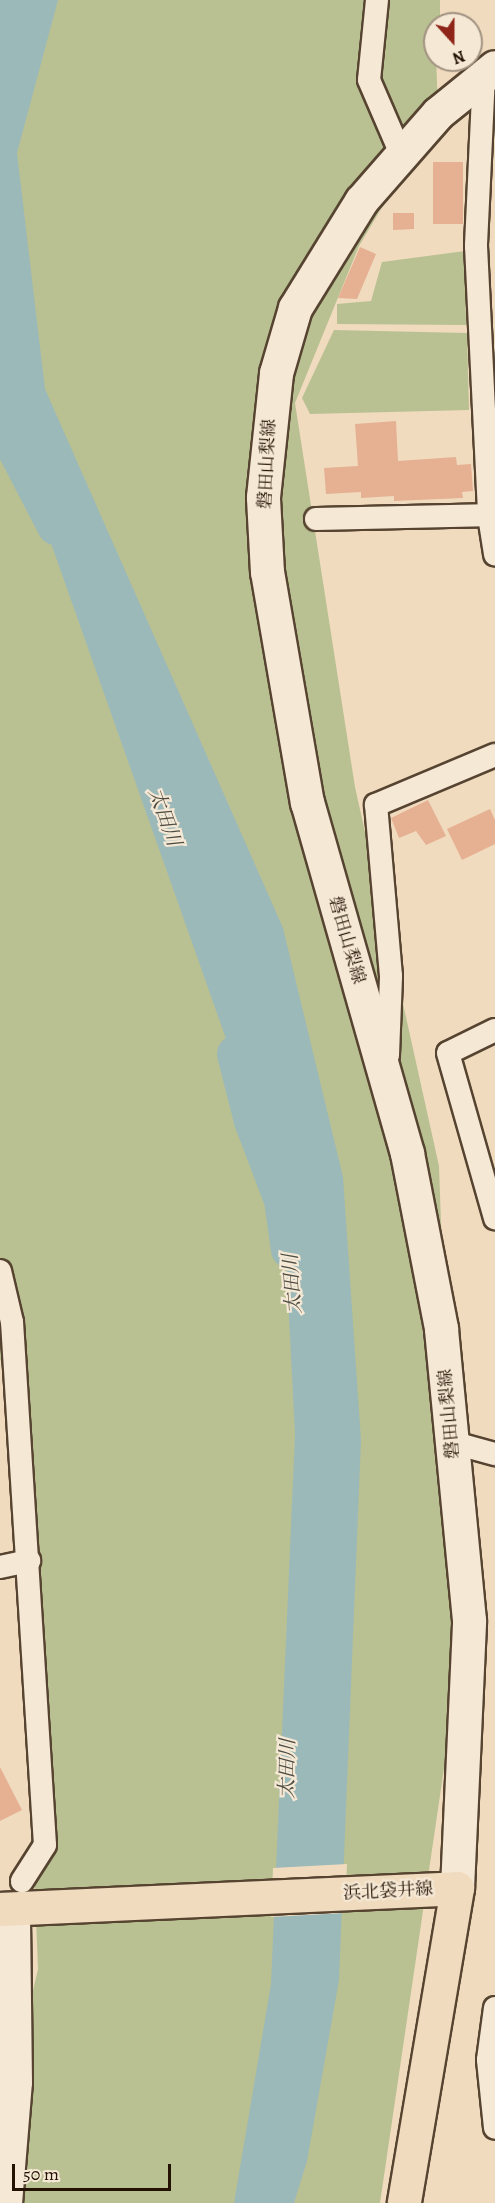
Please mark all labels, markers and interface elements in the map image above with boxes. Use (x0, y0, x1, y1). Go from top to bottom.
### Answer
north arrow (423, 12, 483, 72)
text: N (449, 45, 468, 69)
street label: 磐田山梨線 (254, 418, 280, 510)
water label: 太田川 (143, 785, 187, 849)
street label: 磐田山梨線 (324, 894, 370, 986)
water label: 太田川 (278, 1253, 306, 1315)
street label: 磐田山梨線 (434, 1368, 464, 1460)
water label: 太田川 (274, 1739, 300, 1799)
street label: 浜北袋井線 (342, 1878, 434, 1904)
scale bar (15, 2152, 174, 2190)
text: 50 m (23, 2162, 59, 2186)

